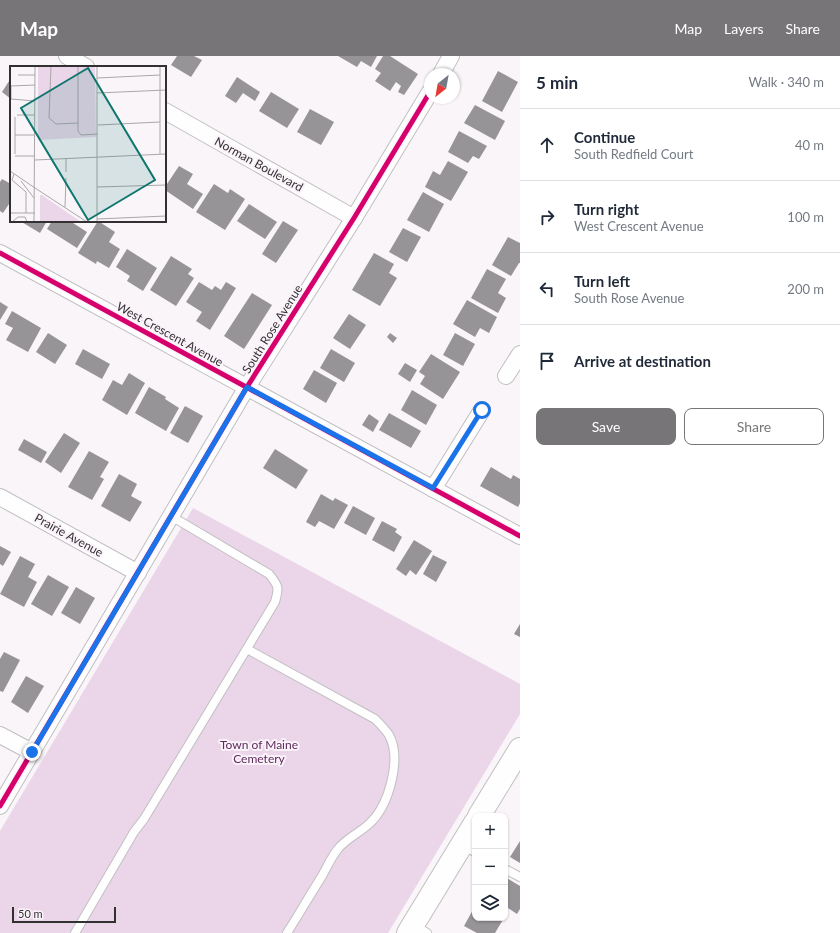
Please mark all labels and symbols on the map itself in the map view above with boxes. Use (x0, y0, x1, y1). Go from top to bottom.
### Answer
inset map (10, 66, 166, 222)
north arrow (424, 68, 460, 104)
street label: Norman Boulevard (212, 133, 306, 195)
street label: South Rose Avenue (239, 282, 305, 376)
street label: West Crescent Avenue (114, 298, 226, 370)
route start (473, 401, 491, 419)
street label: Prairie Avenue (32, 510, 106, 560)
park label: Town of Maine Cemetery (220, 737, 298, 766)
route end (23, 743, 41, 761)
scale bar (12, 905, 116, 924)

